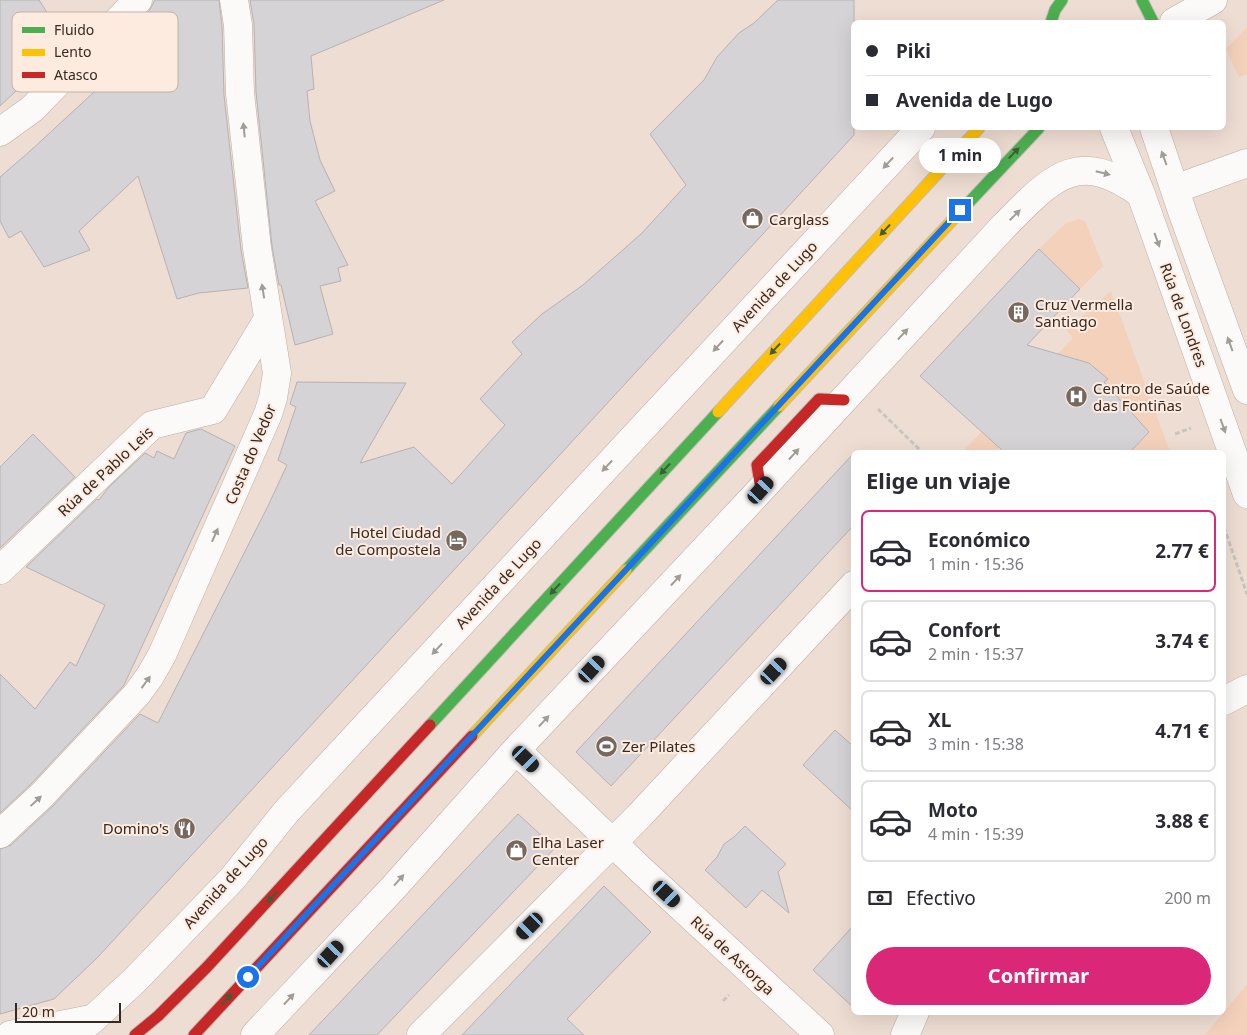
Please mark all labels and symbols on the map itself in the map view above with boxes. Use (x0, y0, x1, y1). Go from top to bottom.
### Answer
legend (12, 12, 178, 92)
text: Fluido (54, 20, 94, 39)
text: Lento (54, 42, 91, 61)
text: Atasco (54, 65, 98, 84)
one-way arrow (240, 121, 248, 137)
callout: 1 min (919, 138, 1001, 172)
one-way arrow (1008, 148, 1020, 160)
one-way arrow (1160, 151, 1167, 166)
one-way arrow (882, 157, 894, 169)
one-way arrow (1096, 169, 1111, 177)
route end (949, 199, 971, 221)
shop icon: Carglass (741, 207, 765, 231)
place label: Carglass (769, 209, 829, 229)
one-way arrow (1008, 210, 1020, 222)
one-way arrow (879, 223, 891, 235)
one-way arrow (1153, 233, 1161, 248)
street label: Avenida de Lugo (727, 236, 821, 336)
street label: Rúa de Londres (1156, 260, 1212, 370)
one-way arrow (259, 282, 267, 298)
place label: Cruz Vermella Santiago (1035, 294, 1133, 331)
building icon: Cruz Vermella Santiago (1007, 301, 1031, 325)
one-way arrow (897, 328, 909, 340)
one-way arrow (1226, 336, 1234, 351)
one-way arrow (712, 340, 724, 352)
one-way arrow (769, 343, 781, 355)
place label: Centro de Saúde das Fontiñas (1093, 378, 1210, 415)
hospital icon: Centro de Saúde das Fontiñas (1065, 385, 1089, 409)
street label: Costa do Vedor (220, 401, 280, 507)
one-way arrow (1219, 419, 1227, 434)
street label: Rúa de Pablo Leis (53, 422, 157, 520)
one-way arrow (788, 448, 800, 460)
one-way arrow (601, 459, 613, 471)
one-way arrow (659, 463, 671, 475)
car (745, 474, 776, 506)
place label: Hotel Ciudad de Compostela (335, 522, 441, 559)
one-way arrow (212, 528, 220, 542)
hotel icon: Hotel Ciudad de Compostela (445, 529, 469, 553)
street label: Avenida de Lugo (451, 533, 545, 633)
one-way arrow (670, 575, 682, 587)
one-way arrow (550, 582, 561, 595)
one-way arrow (431, 642, 443, 654)
car (576, 653, 607, 685)
car (758, 655, 789, 687)
one-way arrow (141, 675, 151, 689)
one-way arrow (538, 715, 550, 727)
sports icon: Zer Pilates (594, 734, 618, 758)
place label: Zer Pilates (622, 736, 695, 756)
car (509, 743, 542, 775)
one-way arrow (29, 795, 41, 807)
restaurant icon: Domino's (173, 816, 197, 840)
place label: Domino's (103, 818, 169, 838)
street label: Avenida de Lugo (178, 832, 272, 932)
place label: Elha Laser Center (532, 832, 604, 869)
shop icon: Elha Laser Center (504, 839, 528, 863)
one-way arrow (394, 874, 405, 887)
car (650, 878, 683, 910)
one-way arrow (266, 891, 278, 903)
car (514, 910, 545, 942)
street label: Rúa de Astorga (687, 911, 779, 999)
car (315, 938, 346, 970)
route start (237, 966, 259, 988)
one-way arrow (221, 994, 233, 1006)
one-way arrow (283, 994, 295, 1006)
scale bar (15, 1000, 121, 1023)

